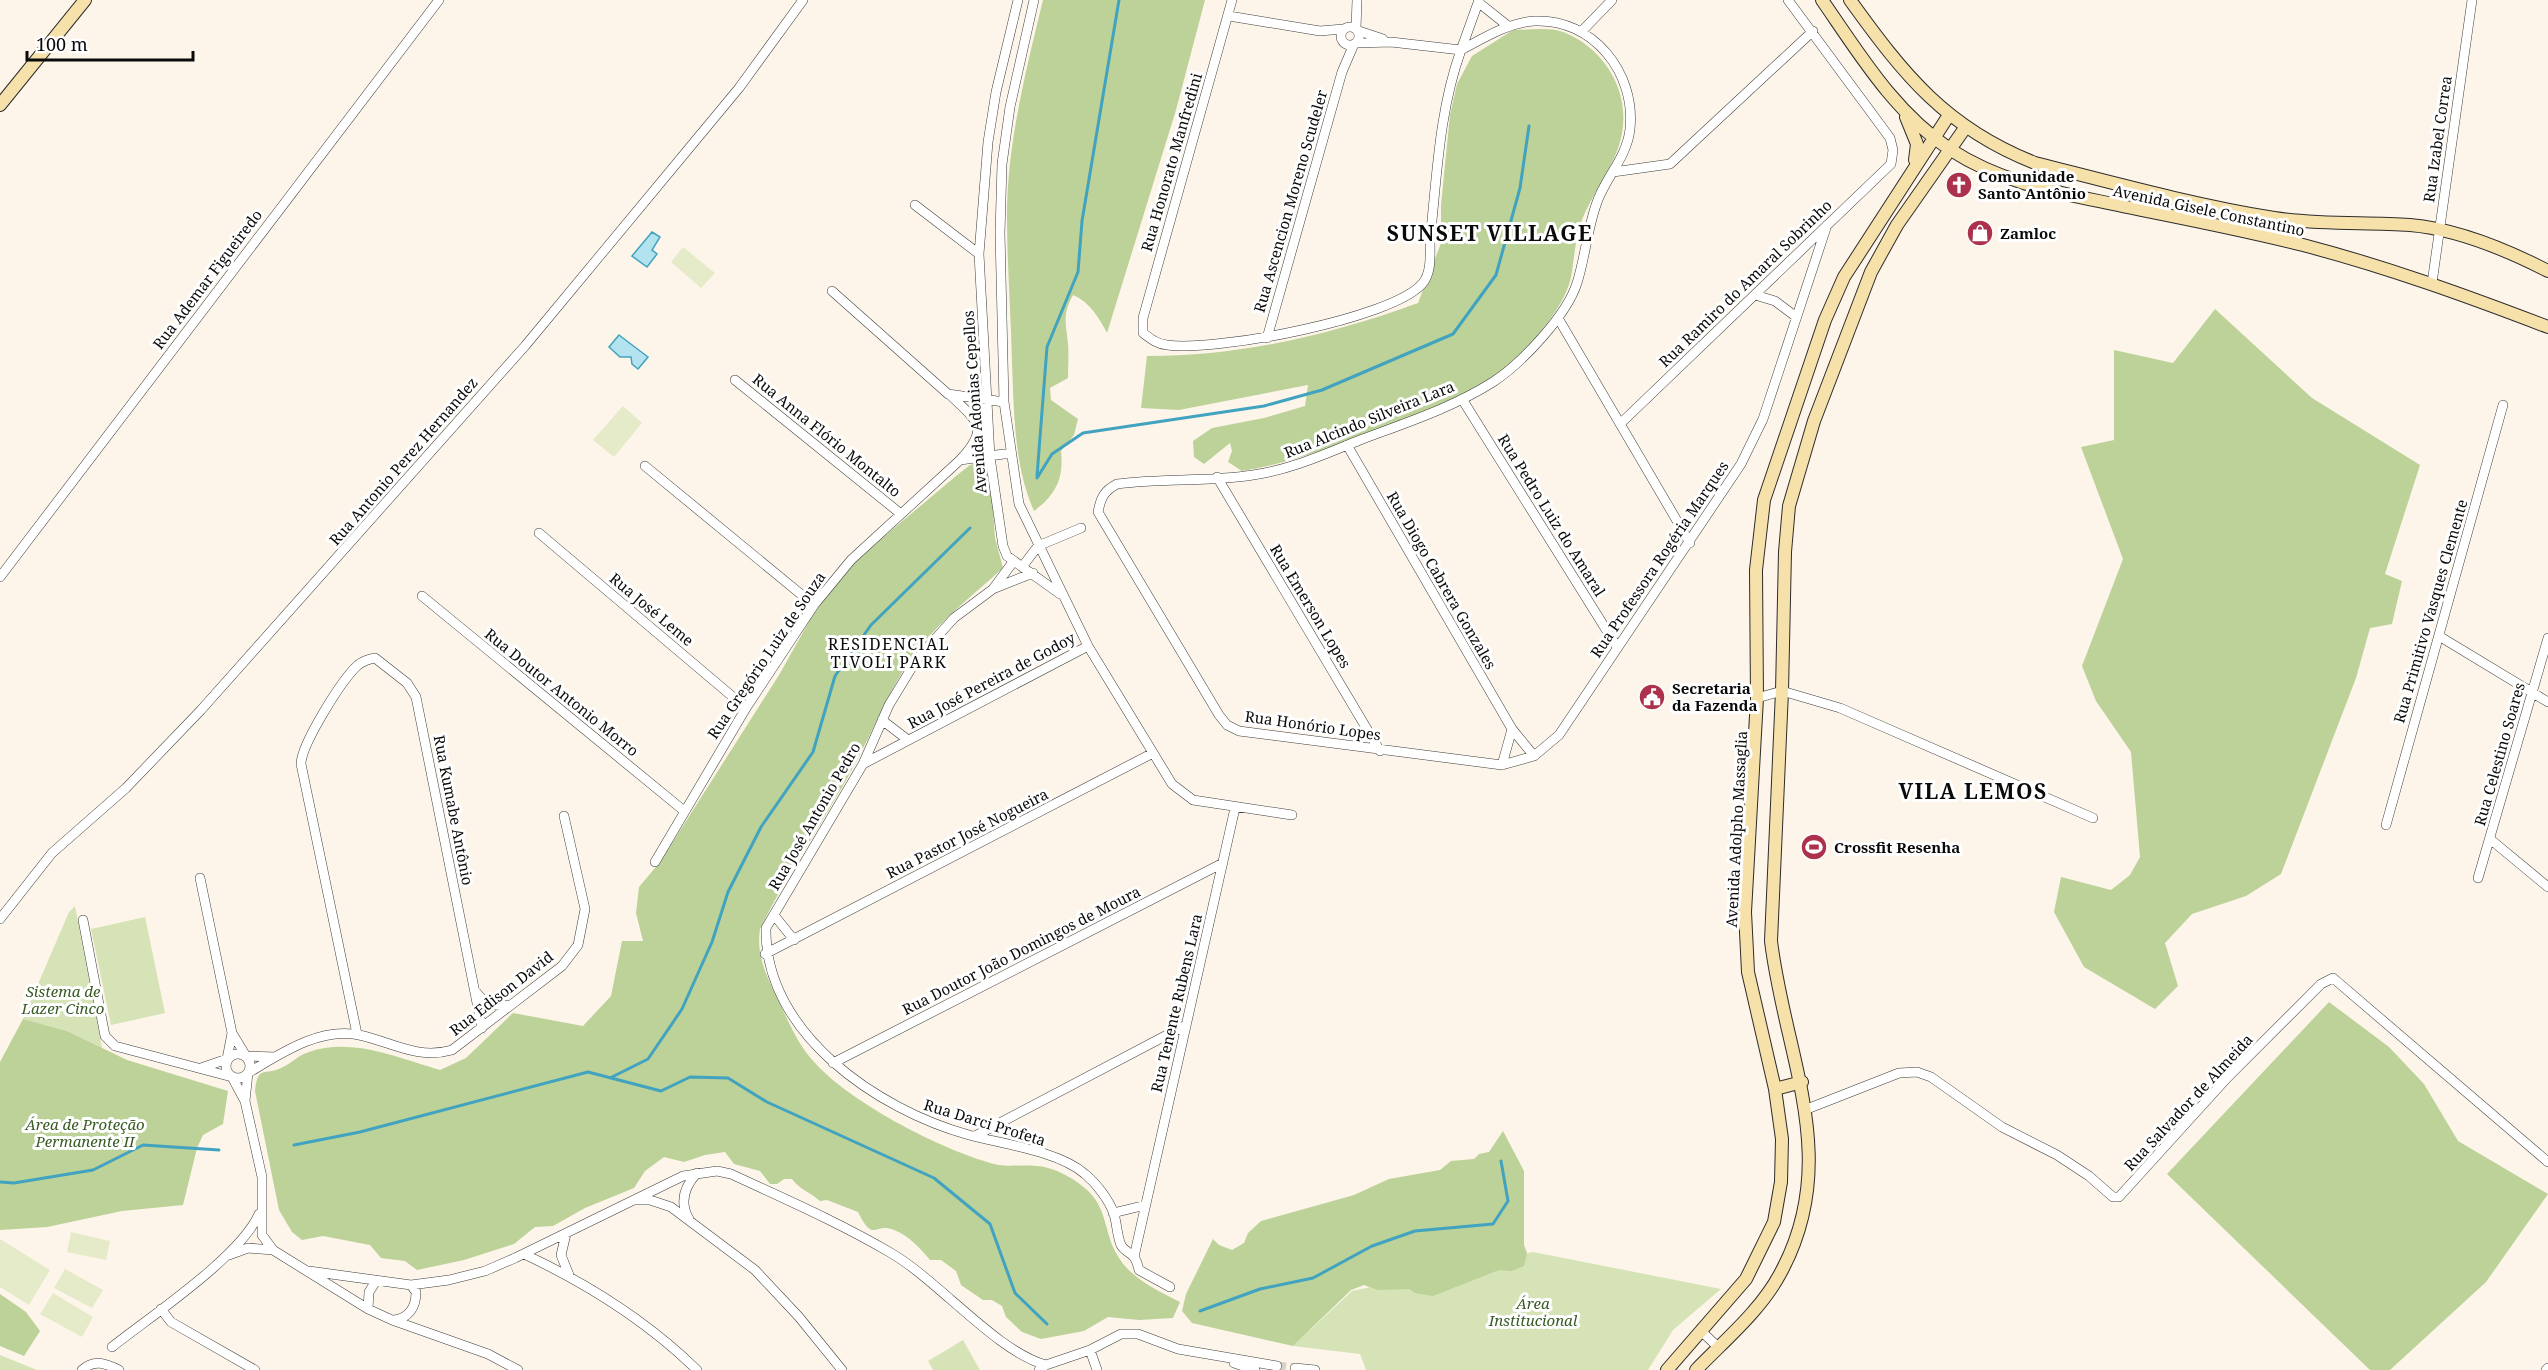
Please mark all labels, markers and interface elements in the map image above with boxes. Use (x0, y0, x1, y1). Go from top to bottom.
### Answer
scale bar (27, 24, 194, 62)
text: 100 m (36, 32, 88, 56)
street label: Rua Honorato Manfredini (1136, 70, 1206, 254)
street label: Rua Izabel Correa (2418, 74, 2456, 204)
street label: Rua Ascencion Moreno Scudeler (1249, 87, 1331, 315)
place label: Comunidade Santo Antônio (1978, 166, 2086, 203)
church icon: Comunidade Santo Antônio (1944, 170, 1974, 200)
street label: Avenida Gisele Constantino (2111, 180, 2307, 240)
street label: Rua Ramiro do Amaral Sobrinho (1654, 195, 1836, 371)
street label: Rua Ademar Figueiredo (148, 205, 266, 353)
shop icon: Zamloc (1965, 218, 1995, 248)
district label: SUNSET VILLAGE (1387, 219, 1593, 247)
place label: Zamloc (2000, 223, 2056, 243)
street label: Avenida Adonias Cepellos (958, 310, 990, 494)
street label: Rua Anna Flório Montalto (749, 369, 905, 501)
street label: Rua Antonio Perez Hernandez (324, 373, 482, 549)
street label: Rua Alcindo Silveira Lara (1281, 376, 1457, 462)
street label: Rua Pedro Luiz do Amaral (1494, 430, 1610, 600)
street label: Rua Professora Rogéria Marques (1585, 457, 1733, 661)
street label: Rua Diogo Cabrera Gonzales (1383, 487, 1501, 673)
street label: Rua Primitivo Vasques Clemente (2388, 497, 2472, 725)
street label: Rua Emerson Lopes (1266, 540, 1356, 672)
street label: Rua José Leme (606, 568, 698, 650)
street label: Rua Gregório Luiz de Souza (702, 568, 830, 742)
street label: Rua Doutor Antonio Morro (481, 624, 643, 760)
street label: Rua José Pereira de Godoy (904, 627, 1079, 733)
district label: RESIDENCIAL TIVOLI PARK (828, 633, 950, 673)
place label: Secretaria da Fazenda (1672, 678, 1758, 715)
street label: Rua Celestino Soares (2469, 680, 2529, 828)
public building icon: Secretaria da Fazenda (1637, 682, 1667, 712)
street label: Rua Honório Lopes (1244, 706, 1382, 744)
street label: Avenida Adolpho Massaglia (1721, 730, 1751, 928)
street label: Rua Kumabe Antônio (430, 733, 478, 887)
street label: Rua José Antonio Pedro (763, 738, 865, 894)
district label: VILA LEMOS (1898, 777, 2048, 805)
street label: Rua Pastor José Nogueira (883, 783, 1051, 883)
sports icon: Crossfit Resenha (1799, 832, 1829, 862)
place label: Crossfit Resenha (1834, 837, 1960, 857)
street label: Rua Doutor João Domingos de Moura (898, 881, 1144, 1019)
street label: Rua Tenente Rubens Lara (1146, 912, 1206, 1094)
street label: Rua Edison David (445, 946, 557, 1040)
park label: Sistema de Lazer Cinco (21, 981, 104, 1018)
street label: Rua Salvador de Almeida (2119, 1029, 2257, 1175)
street label: Rua Darci Profeta (922, 1094, 1048, 1150)
park label: Área de Proteção Permanente II (24, 1114, 145, 1151)
park label: Área Institucional (1488, 1293, 1578, 1330)

